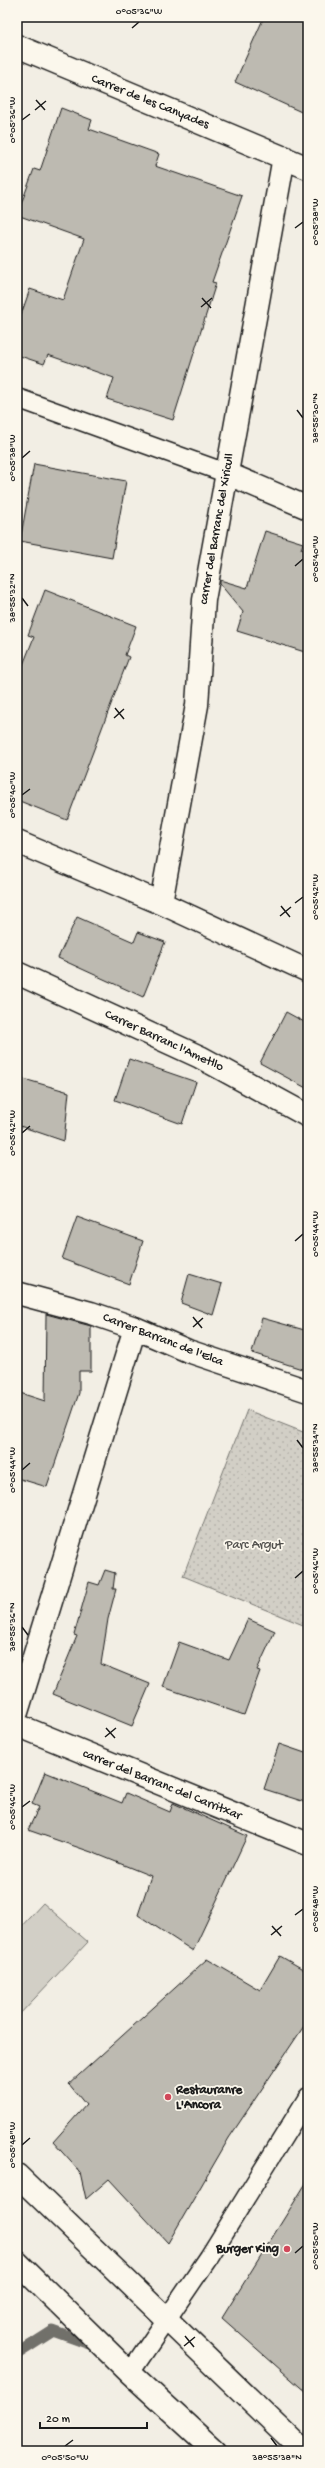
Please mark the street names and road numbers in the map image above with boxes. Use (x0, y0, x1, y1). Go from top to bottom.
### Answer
street label: Carrer de les Canyades (89, 71, 212, 133)
street label: carrer del Barranc del Xiricull (196, 452, 238, 606)
street label: Carrer Barranc l'Ametllo (102, 1007, 226, 1075)
street label: Carrer Barranc de l'Elca (101, 1310, 226, 1370)
street label: carrer del Barranc del Carritxar (80, 1746, 245, 1824)

